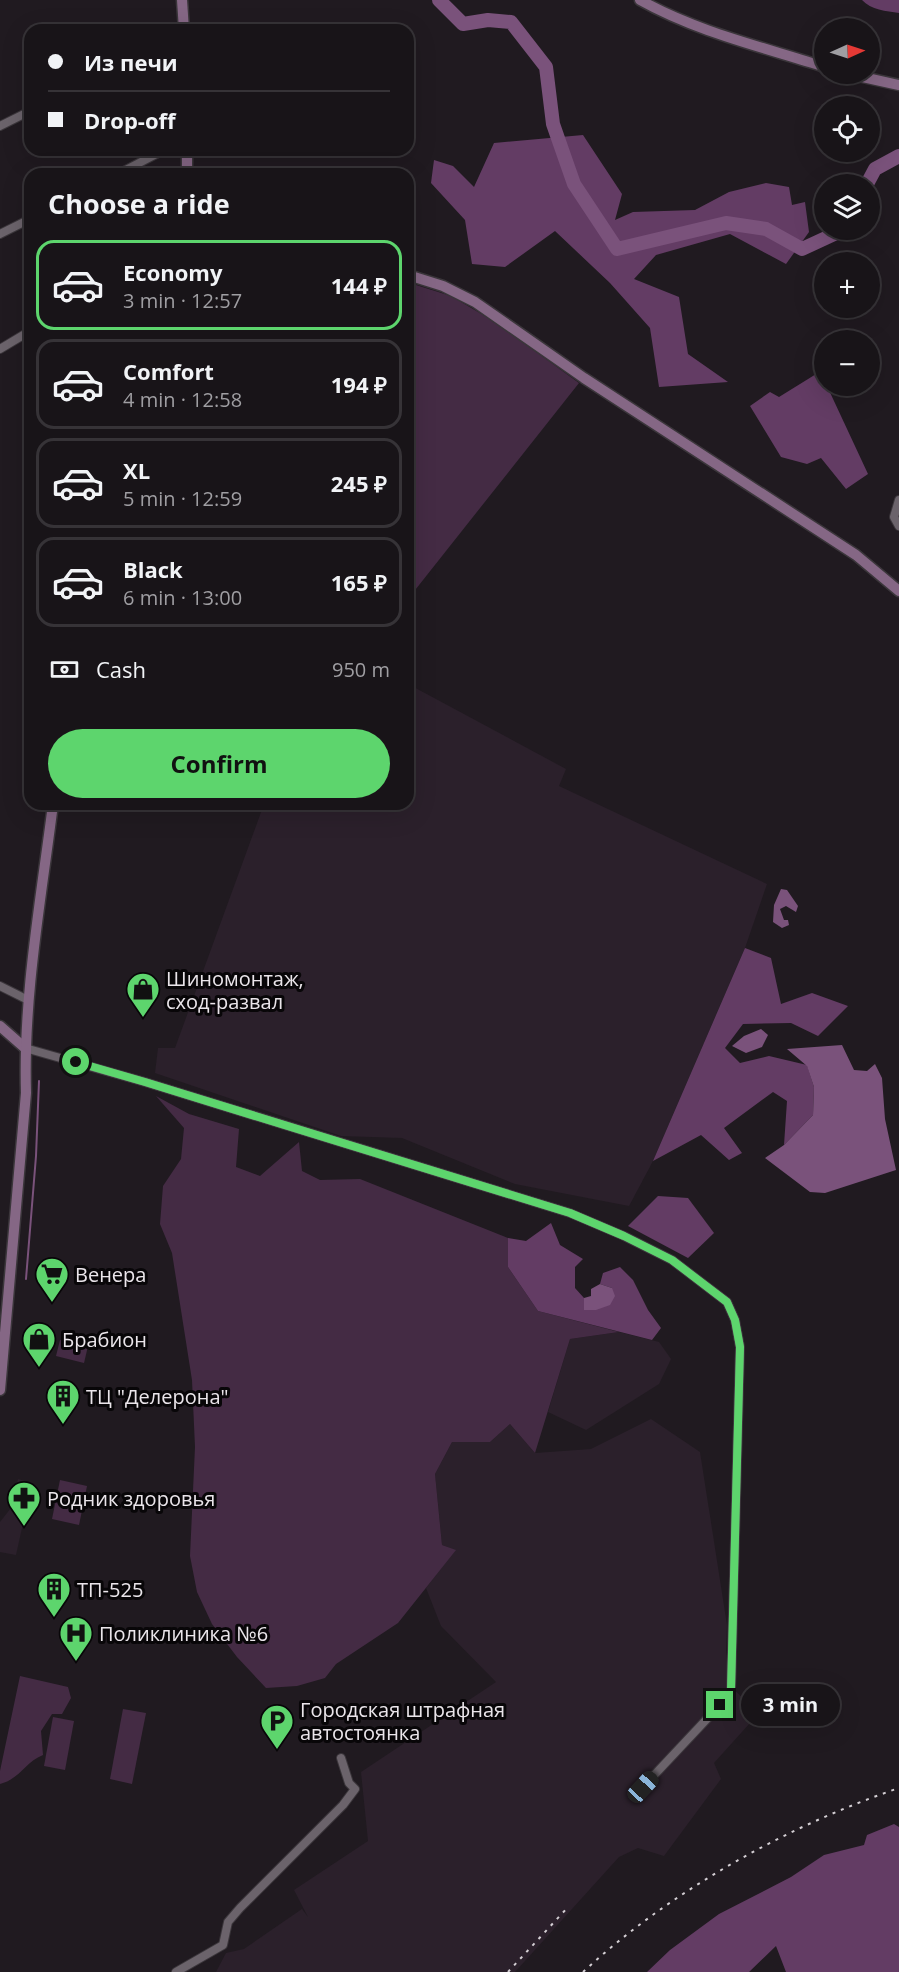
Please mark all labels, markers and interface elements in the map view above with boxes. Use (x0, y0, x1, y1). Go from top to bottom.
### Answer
north arrow (814, 18, 880, 84)
map controls (814, 18, 880, 396)
text: Из печи (84, 47, 178, 77)
button: locate (814, 96, 880, 162)
text: Drop-off (84, 105, 176, 135)
button: layers (814, 174, 880, 240)
text: Choose a ride (48, 185, 230, 222)
button: + (814, 252, 880, 318)
text: Economy (123, 257, 222, 287)
icon: car (51, 258, 105, 312)
text: 144 ₽ (331, 270, 387, 300)
text: 3 min · 12:57 (123, 287, 242, 314)
button: − (814, 330, 880, 396)
text: Comfort (123, 356, 214, 386)
icon: car (51, 357, 105, 411)
text: 194 ₽ (331, 369, 387, 399)
text: 4 min · 12:58 (123, 386, 242, 413)
text: XL (123, 455, 150, 485)
icon: car (51, 456, 105, 510)
text: 245 ₽ (331, 468, 387, 498)
text: 5 min · 12:59 (123, 485, 242, 512)
text: Black (123, 554, 183, 584)
icon: car (51, 555, 105, 609)
text: 165 ₽ (331, 567, 387, 597)
text: 6 min · 13:00 (123, 584, 242, 611)
icon: cash (48, 653, 81, 686)
text: Cash (96, 654, 146, 684)
text: 950 m (332, 656, 390, 683)
button: Confirm (48, 729, 390, 798)
place label: Шиномонтаж, сход-развал (166, 965, 304, 1015)
shop icon: Шиномонтаж, сход-развал (125, 971, 161, 1018)
route start (62, 1048, 89, 1075)
supermarket icon: Венера (34, 1256, 70, 1303)
place label: Венера (75, 1261, 146, 1288)
shop icon: Брабион (21, 1321, 57, 1368)
place label: Брабион (62, 1326, 147, 1353)
building icon: ТЦ "Делерона" (45, 1378, 81, 1425)
place label: ТЦ "Делерона" (86, 1383, 229, 1410)
pharmacy icon: Родник здоровья (6, 1480, 42, 1527)
place label: Родник здоровья (47, 1485, 215, 1512)
building icon: ТП-525 (36, 1571, 72, 1618)
place label: ТП-525 (77, 1576, 143, 1603)
hospital icon: Поликлиника №6 (58, 1615, 94, 1662)
place label: Поликлиника №6 (99, 1620, 268, 1647)
callout: 3 min (741, 1684, 840, 1726)
route end (706, 1691, 733, 1718)
text: 3 min (763, 1691, 818, 1718)
place label: Городская штрафная автостоянка (300, 1696, 505, 1746)
parking icon: Городская штрафная автостоянка (259, 1703, 295, 1750)
car (624, 1768, 662, 1806)

